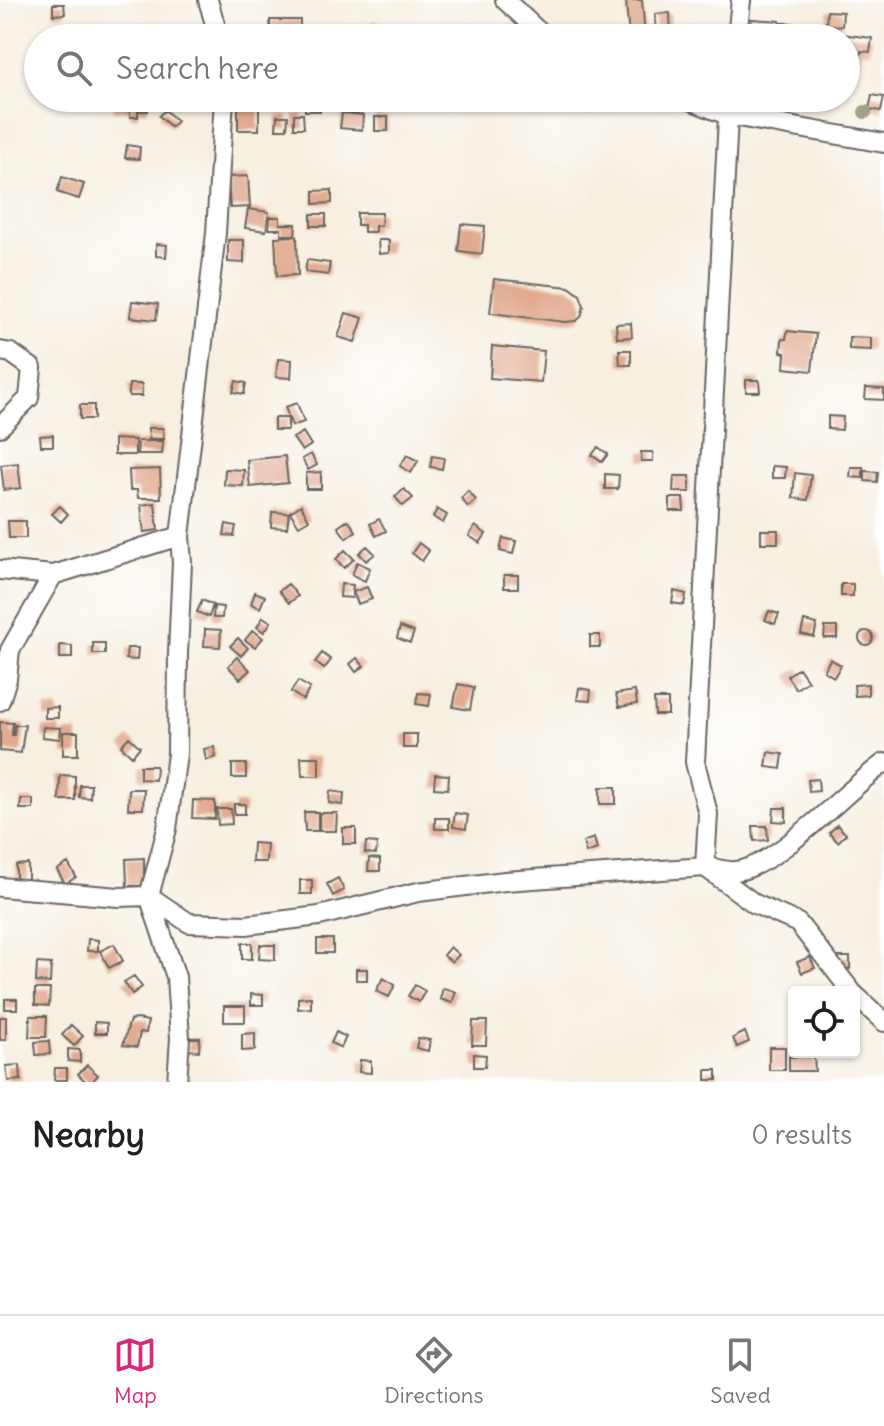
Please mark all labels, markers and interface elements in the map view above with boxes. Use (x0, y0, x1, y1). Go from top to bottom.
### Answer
search box (24, 24, 860, 112)
icon: search (52, 46, 96, 90)
text: Search here (116, 49, 279, 87)
map controls (788, 986, 860, 1058)
button: locate (788, 986, 860, 1058)
text: Nearby (32, 1113, 145, 1156)
text: 0 results (751, 1118, 852, 1151)
tab: Map (113, 1333, 157, 1409)
tab: Directions (384, 1333, 484, 1409)
tab: Saved (710, 1333, 771, 1409)

